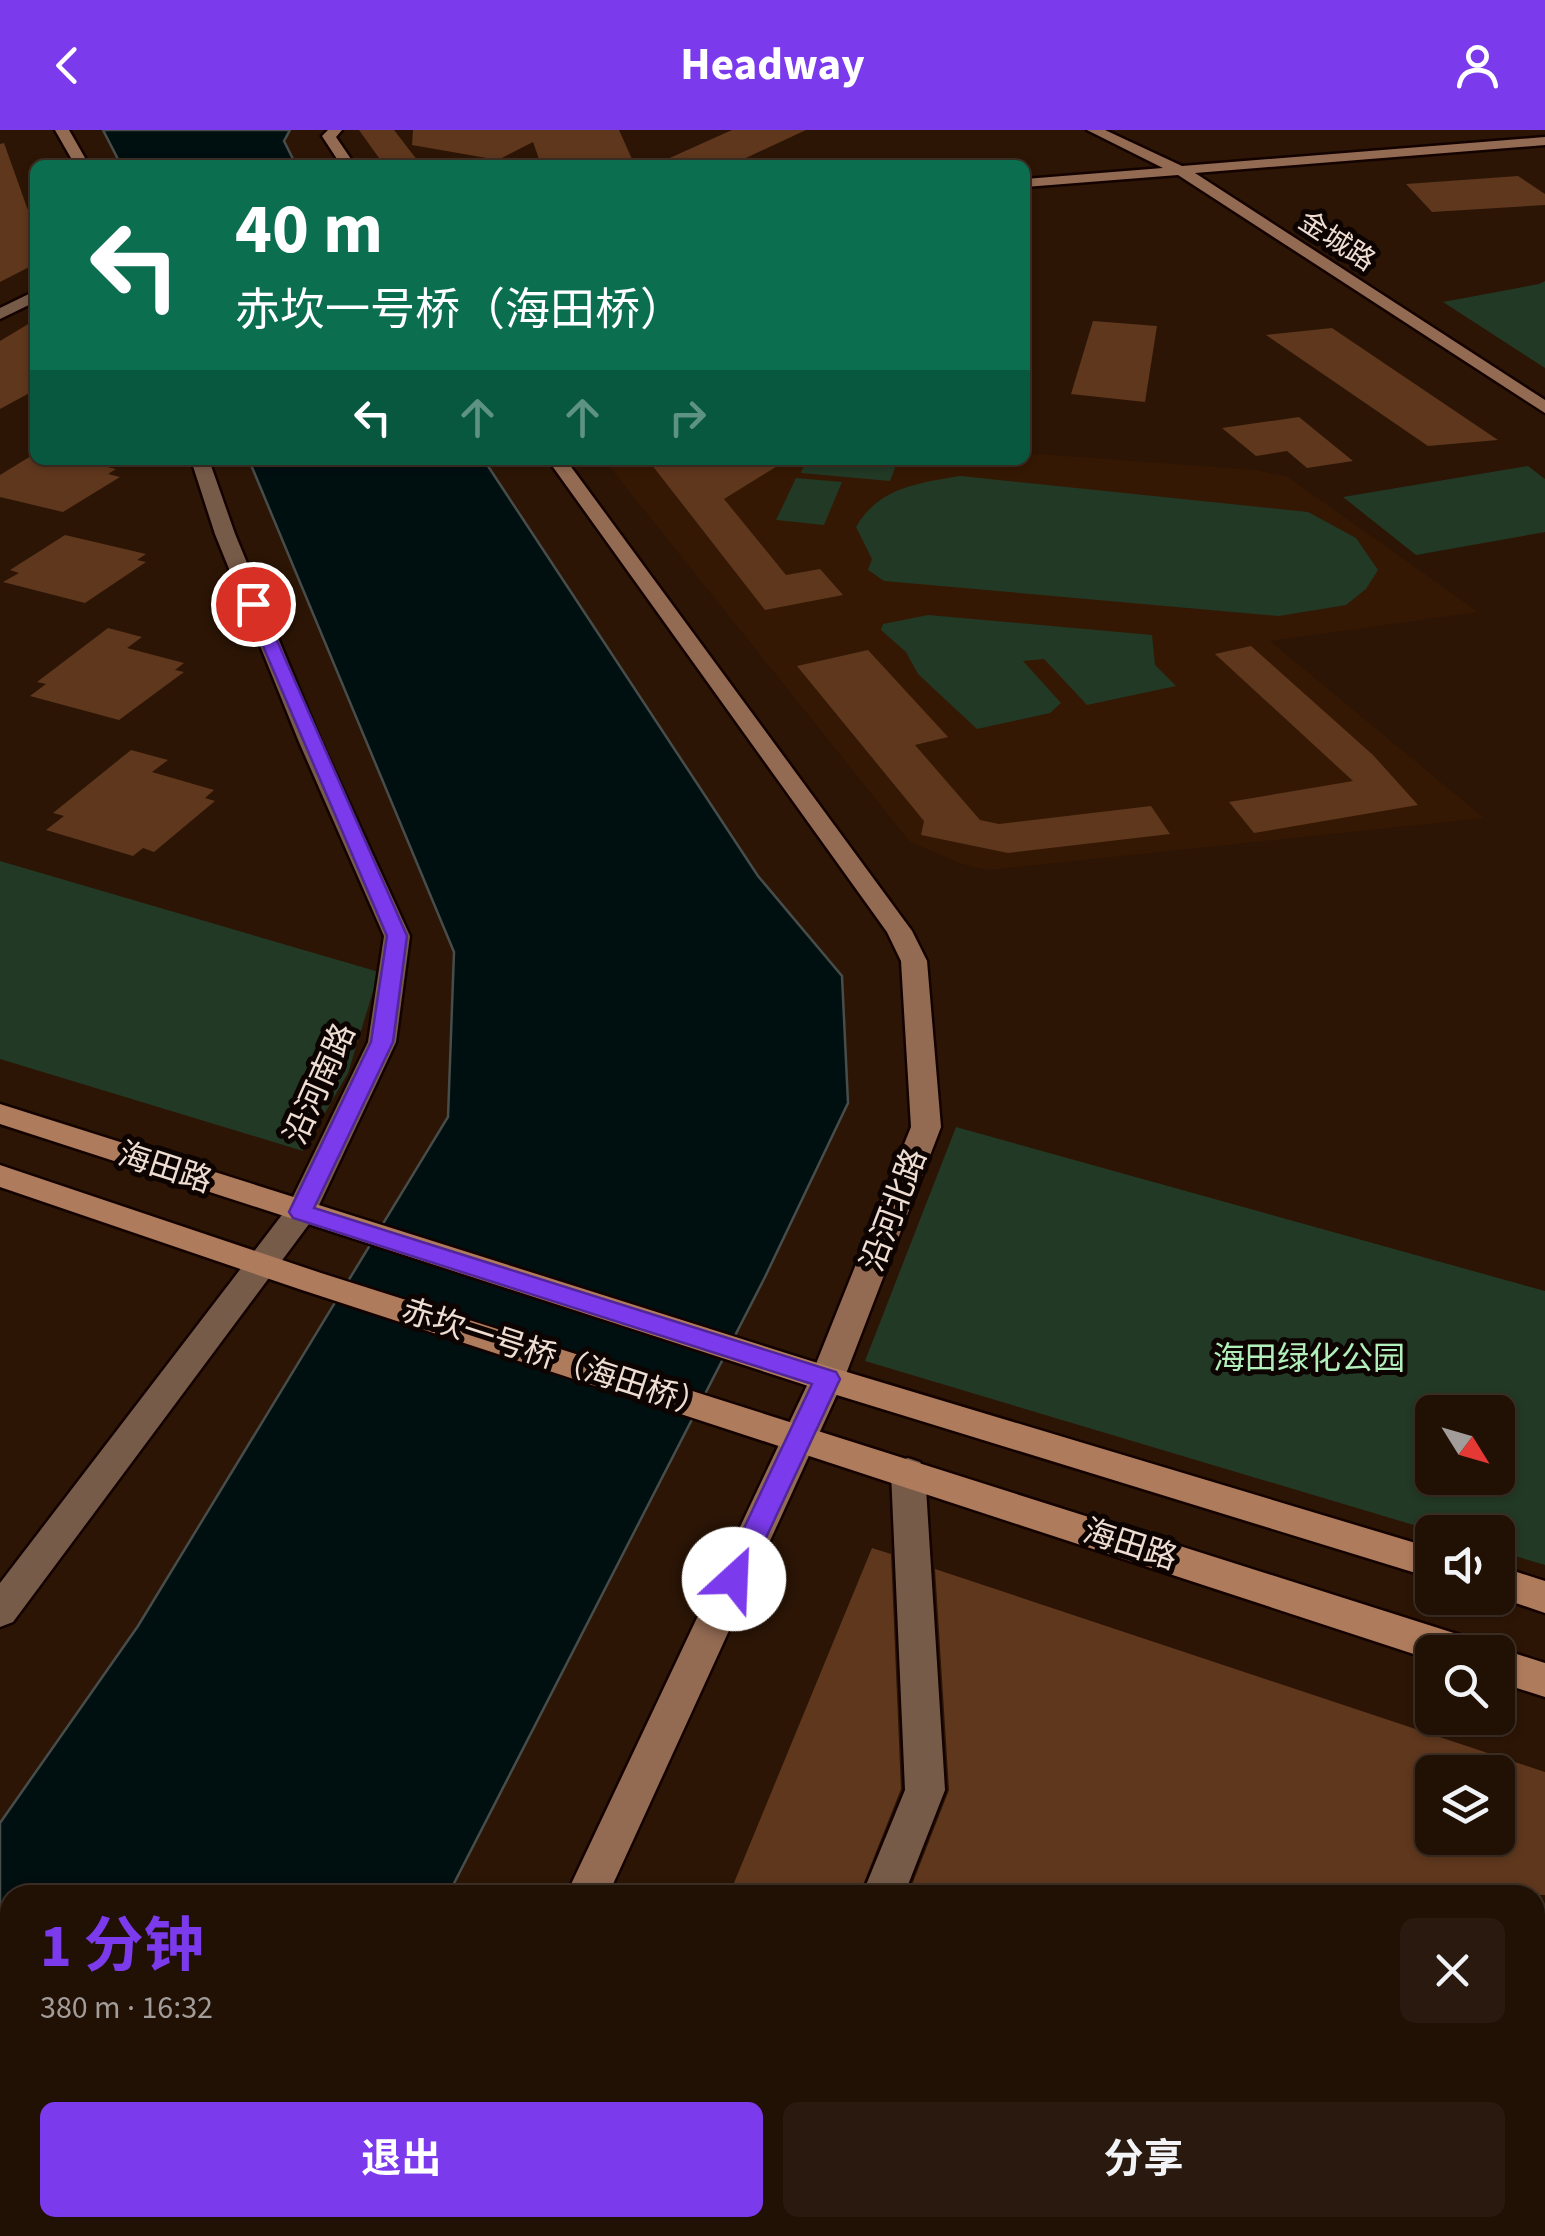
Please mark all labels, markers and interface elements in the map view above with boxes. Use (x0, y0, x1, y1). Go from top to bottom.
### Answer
text: Headway (680, 33, 865, 97)
icon: back (40, 38, 95, 93)
icon: person (1450, 38, 1505, 93)
text: 40 m (235, 180, 383, 280)
icon: left (70, 200, 200, 330)
street label: 金城路 (1291, 201, 1383, 281)
text: 赤坎一号桥（海田桥） (235, 279, 685, 343)
icon: left (345, 390, 400, 445)
icon: ahead (450, 390, 505, 445)
icon: ahead (555, 390, 610, 445)
icon: right (660, 390, 715, 445)
pin (211, 562, 296, 647)
icon: arrive (226, 577, 281, 632)
street label: 沿河南路 (273, 1016, 367, 1152)
street label: 海田路 (112, 1131, 218, 1205)
street label: 沿河北路 (850, 1142, 938, 1278)
street label: 赤坎一号桥（海田桥） (396, 1288, 714, 1430)
park label: 海田绿化公园 (1213, 1336, 1405, 1382)
north arrow (1415, 1395, 1515, 1495)
map controls (1415, 1395, 1515, 1855)
street label: 海田路 (1077, 1508, 1183, 1582)
button: sound (1415, 1515, 1515, 1615)
position arrow (682, 1527, 786, 1631)
button: search (1415, 1635, 1515, 1735)
button: layers (1415, 1755, 1515, 1855)
text: 1 分钟 (40, 1905, 204, 1990)
button: close (1400, 1918, 1505, 2023)
text: 380 m · 16:32 (40, 1985, 213, 2031)
button: 退出 (40, 2102, 763, 2217)
button: 分享 (783, 2102, 1505, 2217)

